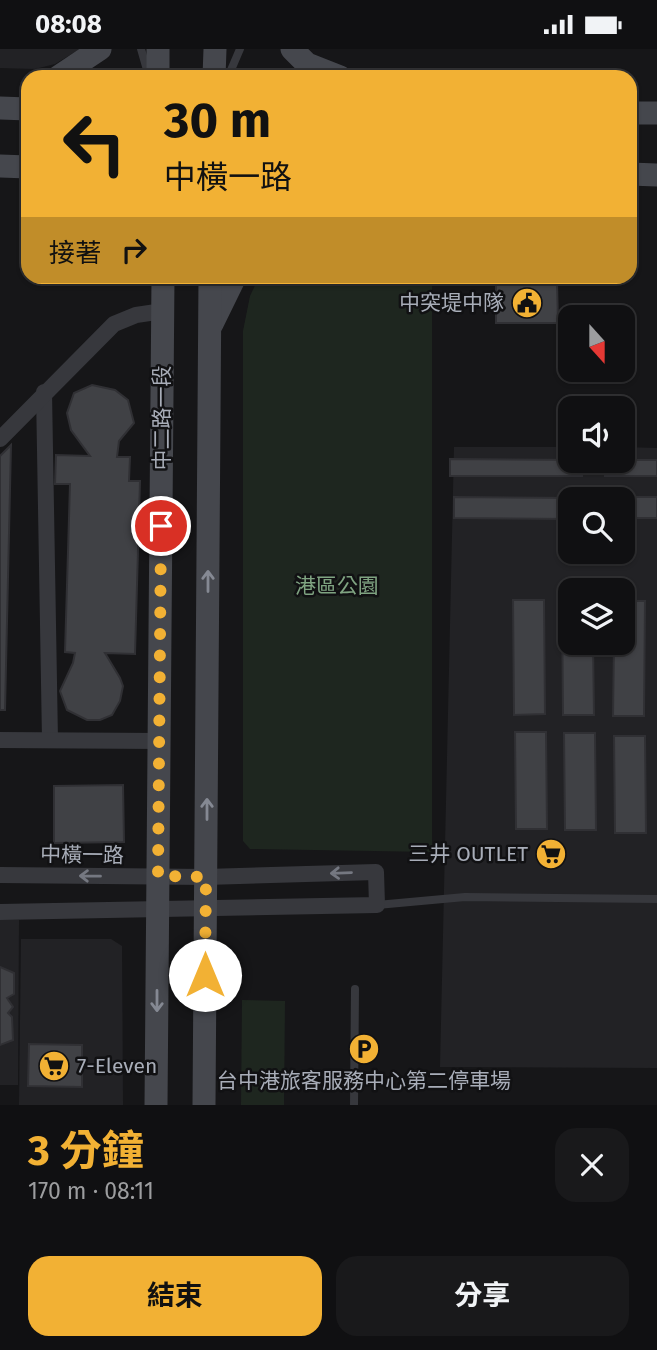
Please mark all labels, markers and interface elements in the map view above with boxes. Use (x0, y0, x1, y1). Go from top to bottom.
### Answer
text: 08:08 (35, 9, 102, 40)
text: 30 m (164, 91, 271, 150)
icon: left (49, 98, 140, 189)
text: 中橫一路 (164, 158, 292, 196)
icon: right (115, 231, 153, 269)
text: 接著 (49, 238, 101, 269)
public building icon: 中突堤中隊 (510, 286, 544, 320)
place label: 中突堤中隊 (399, 290, 504, 316)
north arrow (558, 305, 635, 381)
map controls (558, 305, 635, 655)
street label: 中二路一段 (149, 366, 175, 471)
button: sound (558, 396, 635, 473)
button: search (558, 487, 635, 564)
pin (131, 496, 191, 556)
icon: arrive (142, 507, 180, 545)
one-way arrow (201, 570, 215, 593)
park label: 港區公園 (295, 573, 379, 599)
button: layers (558, 578, 635, 655)
one-way arrow (200, 797, 214, 820)
supermarket icon: 三井 OUTLET (534, 837, 568, 871)
street label: 中橫一路 (40, 841, 124, 869)
place label: 三井 OUTLET (409, 841, 528, 867)
one-way arrow (330, 866, 353, 879)
one-way arrow (79, 869, 102, 883)
position arrow (168, 938, 242, 1012)
one-way arrow (150, 989, 163, 1012)
parking icon: 台中港旅客服務中心第二停車場 (347, 1032, 381, 1066)
supermarket icon: 7-Eleven (37, 1049, 71, 1083)
place label: 7-Eleven (77, 1053, 157, 1079)
place label: 台中港旅客服務中心第二停車場 (217, 1068, 511, 1094)
text: 3 分鐘 (28, 1126, 144, 1176)
button: close (555, 1128, 629, 1202)
text: 170 m · 08:11 (28, 1177, 154, 1205)
button: 結束 (28, 1256, 322, 1336)
button: 分享 (336, 1256, 629, 1336)

